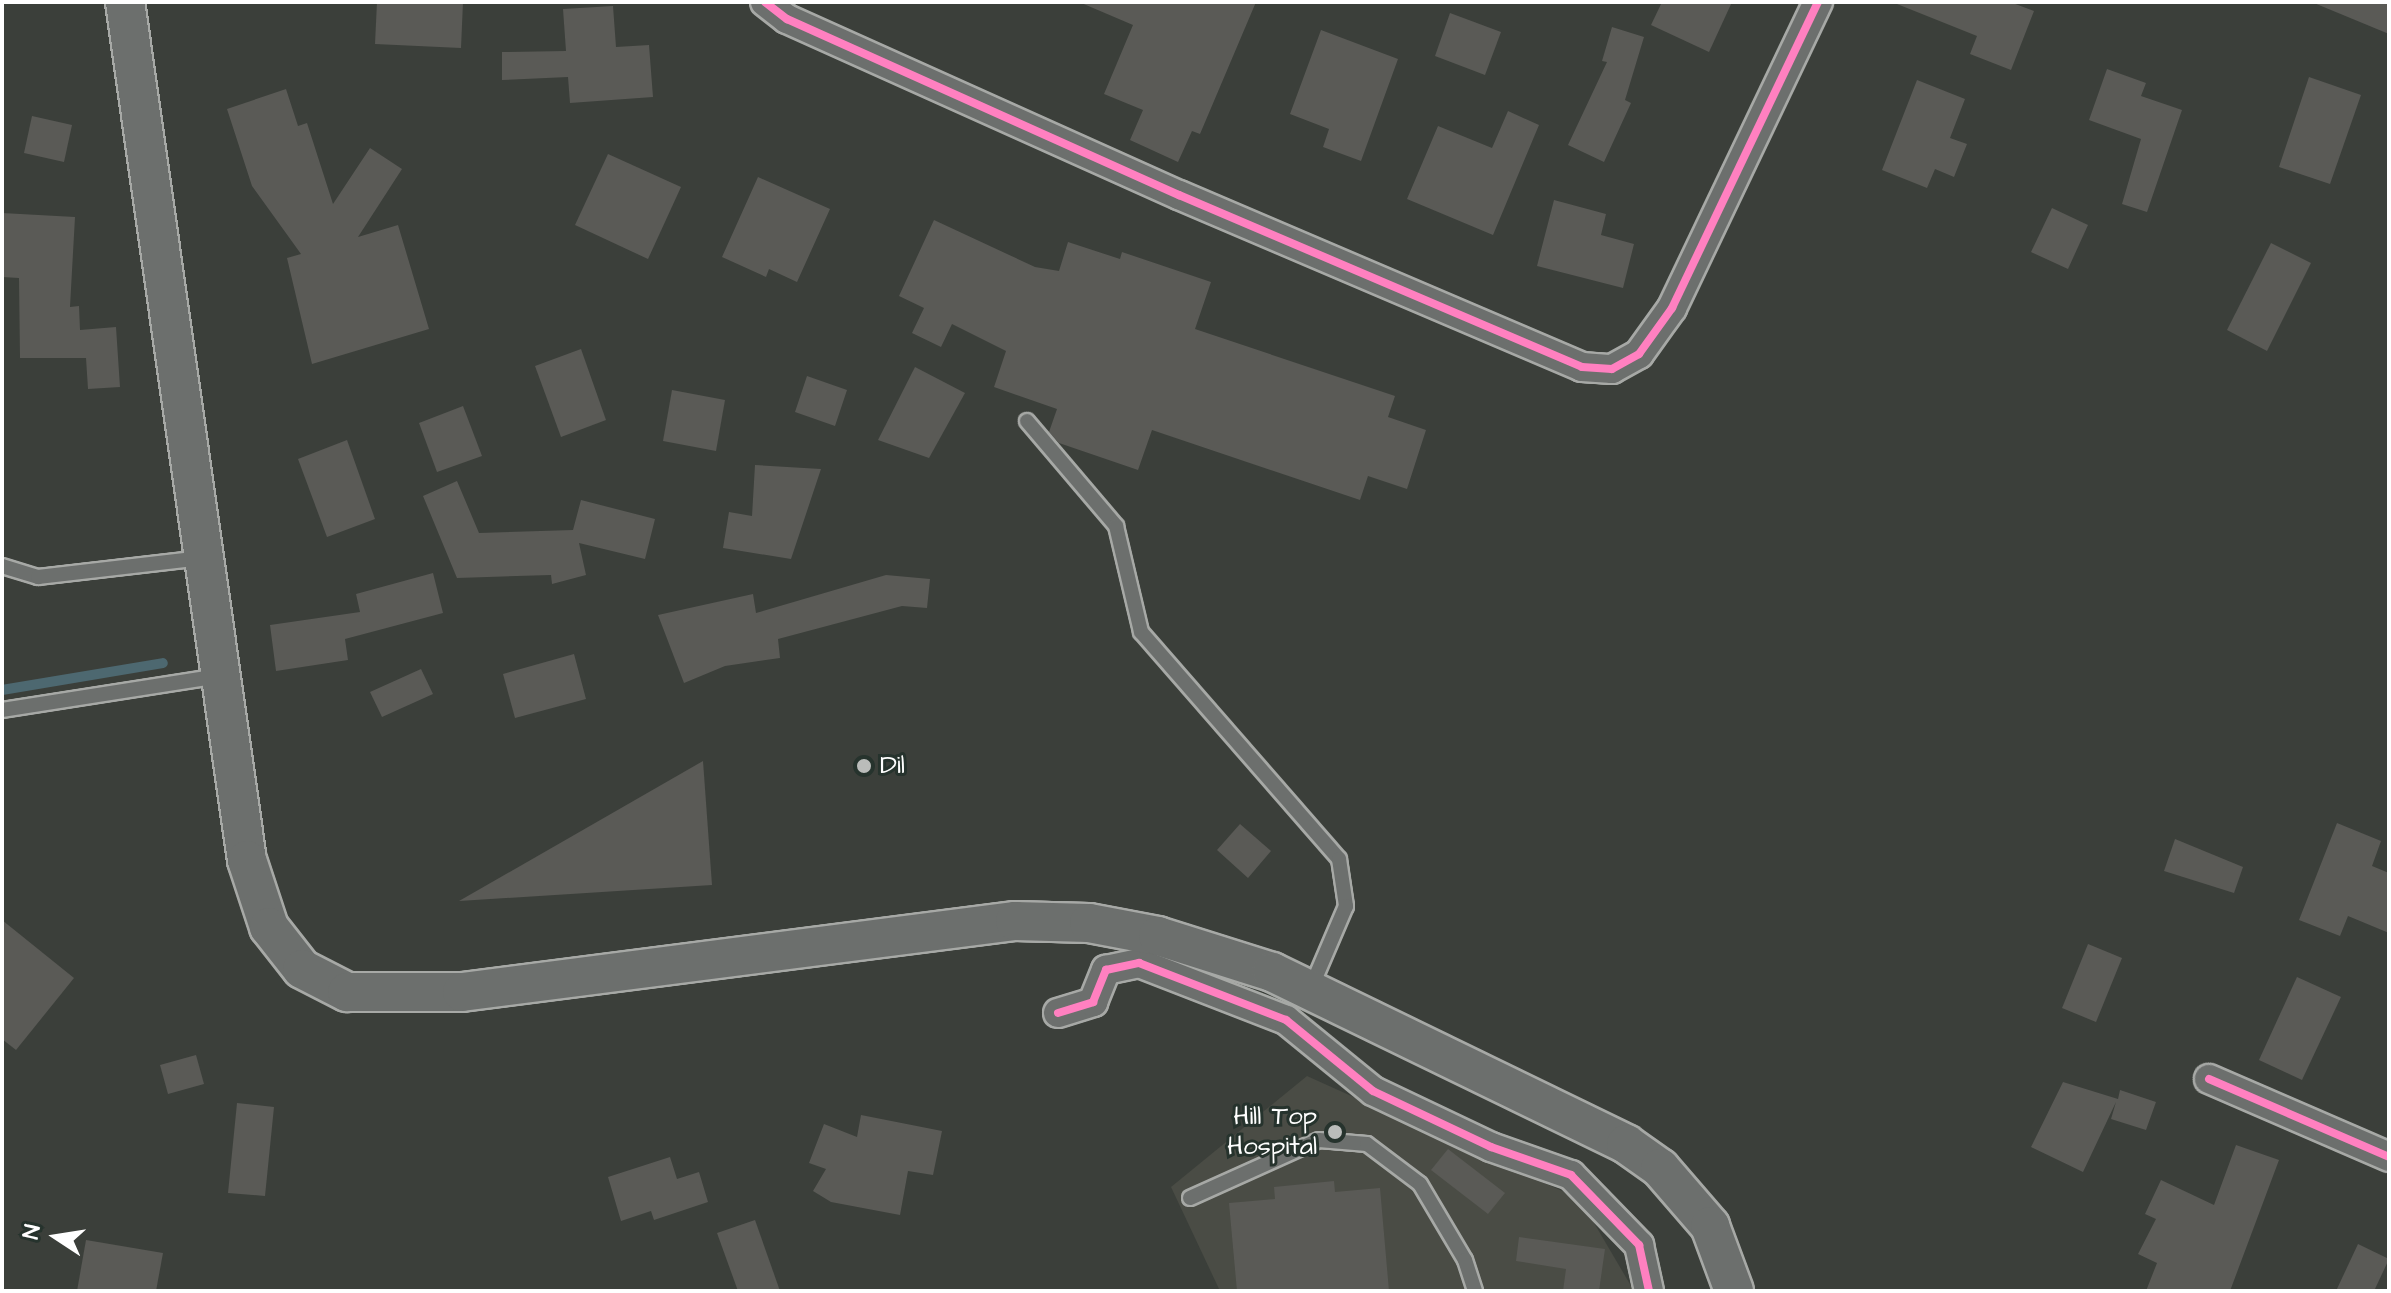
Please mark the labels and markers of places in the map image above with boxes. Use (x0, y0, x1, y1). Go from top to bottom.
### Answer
place label: Dil (880, 750, 905, 782)
marker: Dil (855, 757, 873, 775)
place label: Hill Top Hospital (1227, 1101, 1317, 1162)
marker: Hill Top Hospital (1324, 1121, 1346, 1143)

